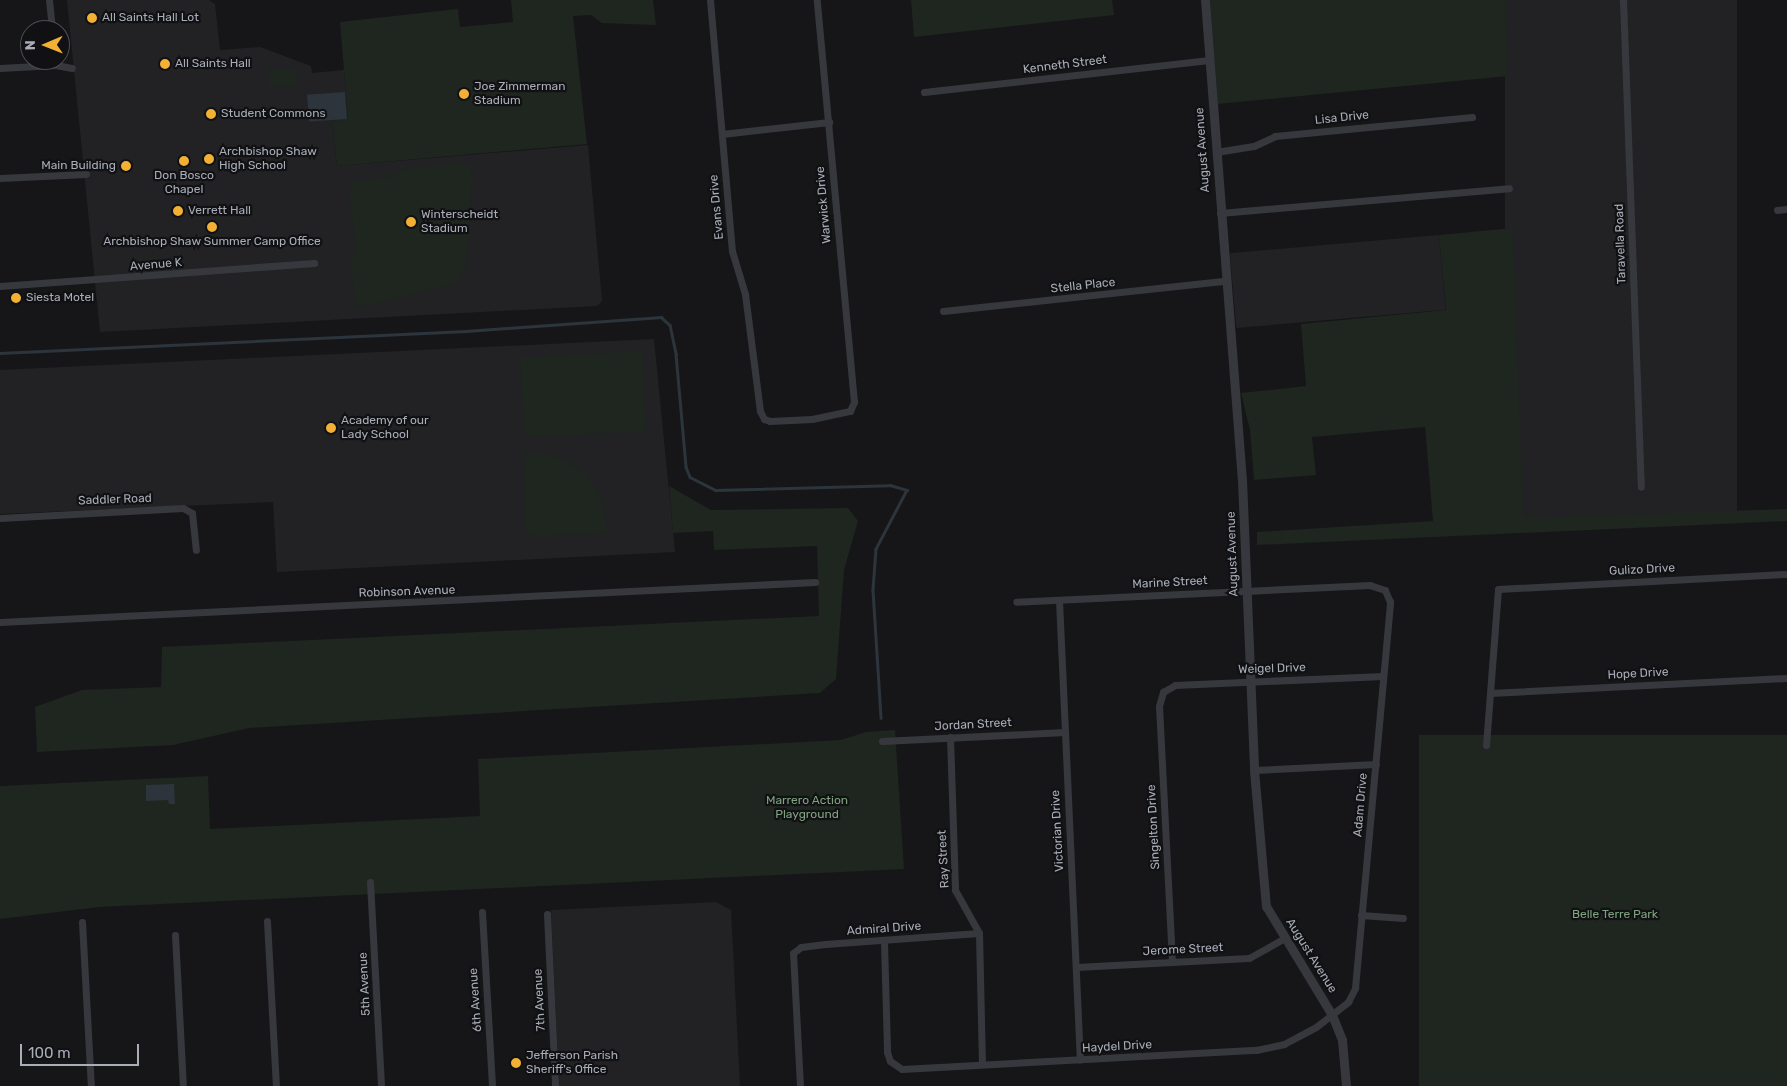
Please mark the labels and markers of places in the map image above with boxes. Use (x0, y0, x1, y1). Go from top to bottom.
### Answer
place label: All Saints Hall Lot (102, 11, 199, 25)
marker: All Saints Hall Lot (86, 12, 98, 24)
place label: All Saints Hall (175, 57, 251, 71)
marker: All Saints Hall (159, 58, 171, 70)
place label: Joe Zimmerman Stadium (474, 80, 565, 108)
marker: Joe Zimmerman Stadium (458, 88, 470, 100)
place label: Student Commons (221, 107, 326, 121)
marker: Student Commons (205, 108, 217, 120)
place label: Archbishop Shaw High School (219, 145, 317, 173)
marker: Archbishop Shaw High School (203, 153, 215, 165)
marker: Don Bosco Chapel (178, 155, 190, 167)
place label: Main Building (41, 159, 116, 173)
marker: Main Building (120, 160, 132, 172)
place label: Don Bosco Chapel (154, 169, 214, 197)
place label: Verrett Hall (188, 204, 251, 218)
marker: Verrett Hall (172, 205, 184, 217)
place label: Winterscheidt Stadium (421, 208, 498, 236)
marker: Winterscheidt Stadium (405, 216, 417, 228)
marker: Archbishop Shaw Summer Camp Office (206, 221, 218, 233)
place label: Archbishop Shaw Summer Camp Office (103, 235, 321, 249)
place label: Siesta Motel (26, 291, 94, 305)
marker: Siesta Motel (10, 292, 22, 304)
place label: Academy of our Lady School (341, 414, 429, 442)
marker: Academy of our Lady School (325, 422, 337, 434)
place label: Jefferson Parish Sheriff's Office (526, 1049, 618, 1077)
marker: Jefferson Parish Sheriff's Office (510, 1057, 522, 1069)

